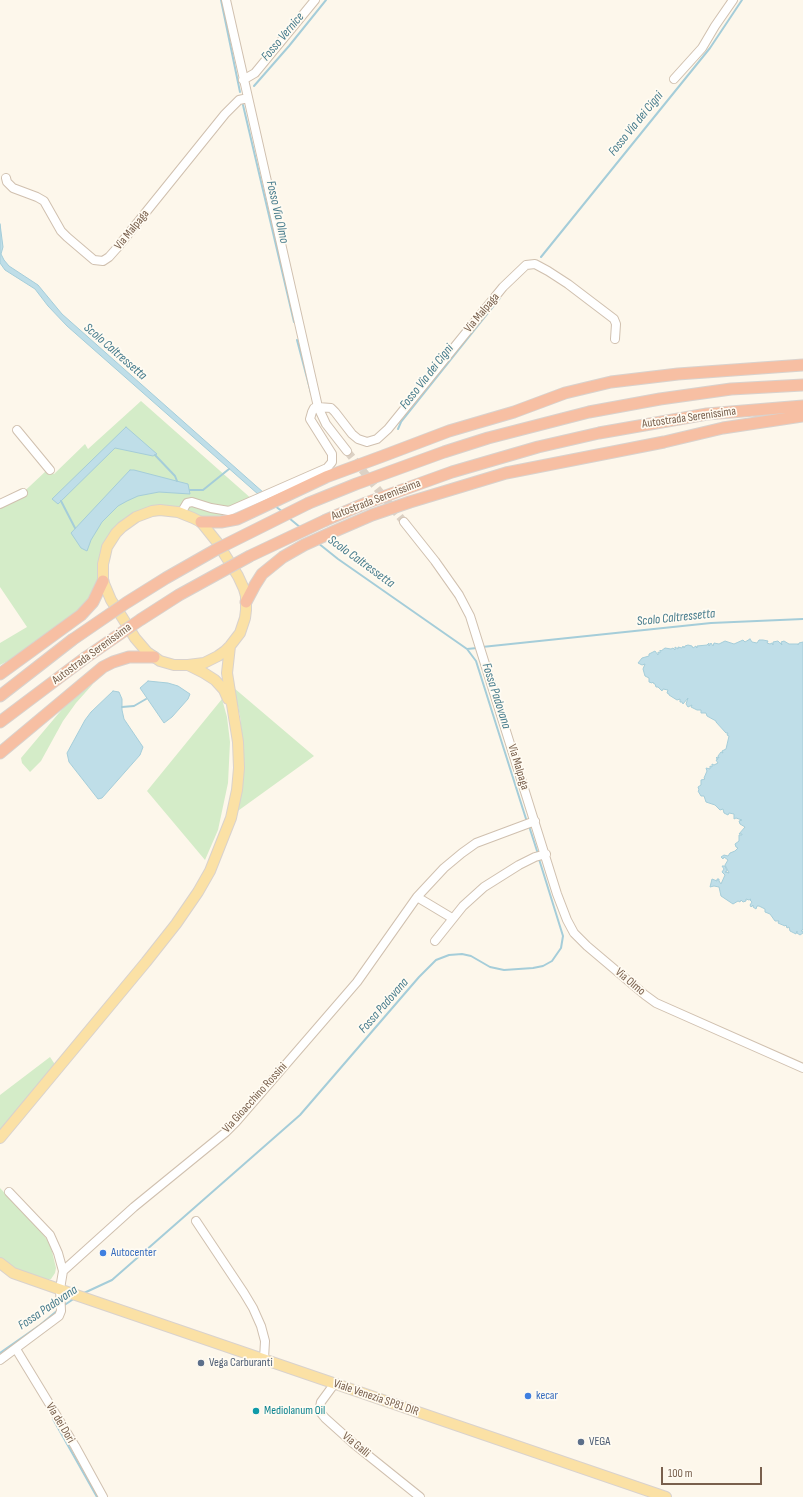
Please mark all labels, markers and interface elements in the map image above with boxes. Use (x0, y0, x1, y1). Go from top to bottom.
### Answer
water label: Fosso Vernice (258, 10, 308, 64)
water label: Fosso Via dei Cigni (605, 89, 667, 159)
water label: Fosso Via Olmo (262, 179, 292, 245)
street label: Via Malpaga (112, 207, 152, 253)
street label: Via Malpaga (461, 290, 503, 336)
water label: Scolo Caltressetta (80, 320, 150, 384)
water label: Fosso Via dei Cigni (397, 341, 457, 413)
street label: Autostrada Serenissima (641, 404, 737, 432)
street label: Autostrada Serenissima (329, 476, 423, 524)
water label: Scolo Caltressetta (325, 533, 397, 591)
water label: Scolo Caltressetta (636, 606, 716, 630)
street label: Autostrada Serenissima (50, 620, 134, 688)
water label: Fossa Padovana (478, 661, 514, 731)
street label: Via Malpaga (504, 742, 532, 792)
street label: Via Olmo (612, 965, 648, 999)
water label: Fossa Padovana (356, 975, 412, 1037)
street label: Via Gioacchino Rossini (220, 1060, 290, 1136)
place label: Autocenter (111, 1246, 156, 1260)
marker: Autocenter (98, 1248, 108, 1258)
water label: Fossa Padovana (15, 1282, 81, 1334)
place label: Vega Carburanti (209, 1356, 273, 1370)
marker: Vega Carburanti (196, 1358, 206, 1368)
street label: Viale Venezia SP81 DIR (331, 1377, 421, 1419)
place label: kecar (536, 1389, 558, 1403)
marker: kecar (523, 1391, 533, 1401)
street label: Via dei Dori (42, 1400, 78, 1446)
place label: Mediolanum Oil (264, 1404, 325, 1418)
marker: Mediolanum Oil (251, 1406, 261, 1416)
street label: Via Galli (339, 1429, 373, 1461)
place label: VEGA (589, 1435, 610, 1449)
marker: VEGA (576, 1437, 586, 1447)
scale bar (663, 1459, 764, 1485)
text: 100 m (668, 1466, 693, 1481)

